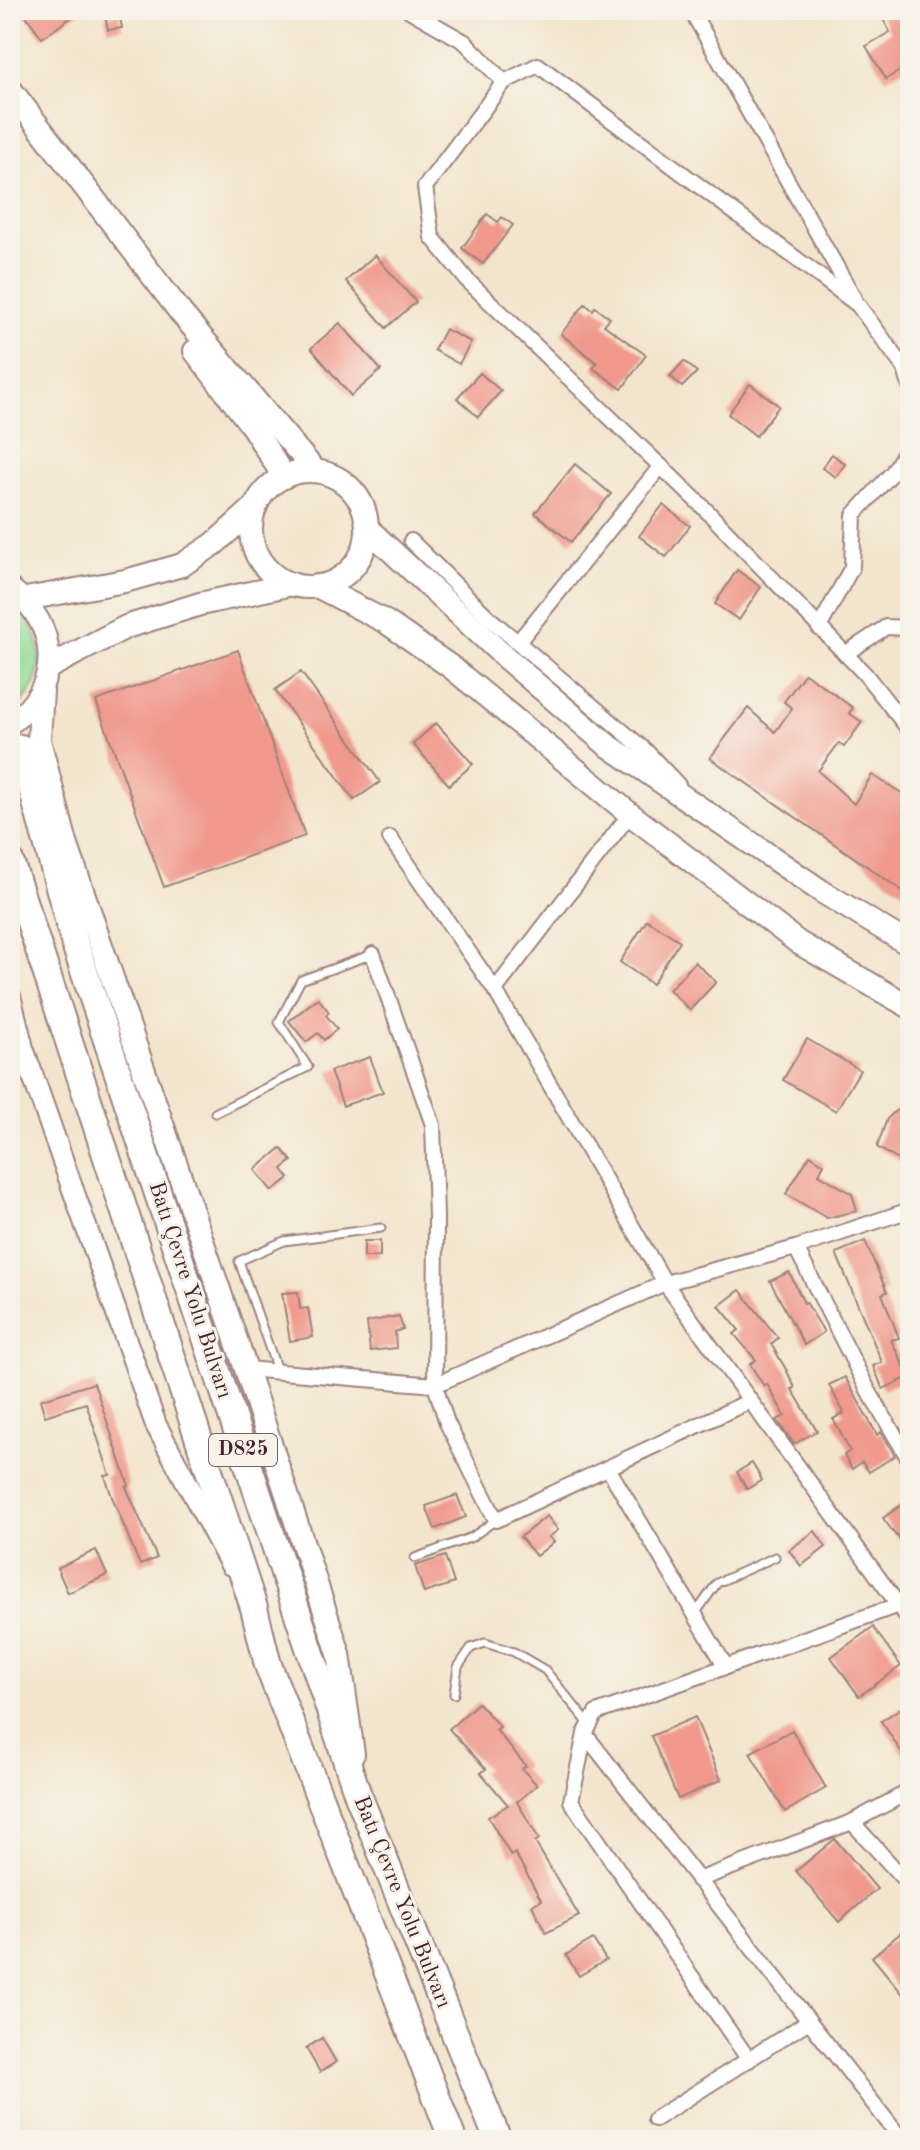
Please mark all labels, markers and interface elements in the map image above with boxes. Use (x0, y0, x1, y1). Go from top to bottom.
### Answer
street label: Batı Çevre Yolu Bulvarı (145, 1179, 235, 1401)
road number: D825 (209, 1434, 277, 1466)
street label: Batı Çevre Yolu Bulvarı (349, 1793, 455, 2011)

